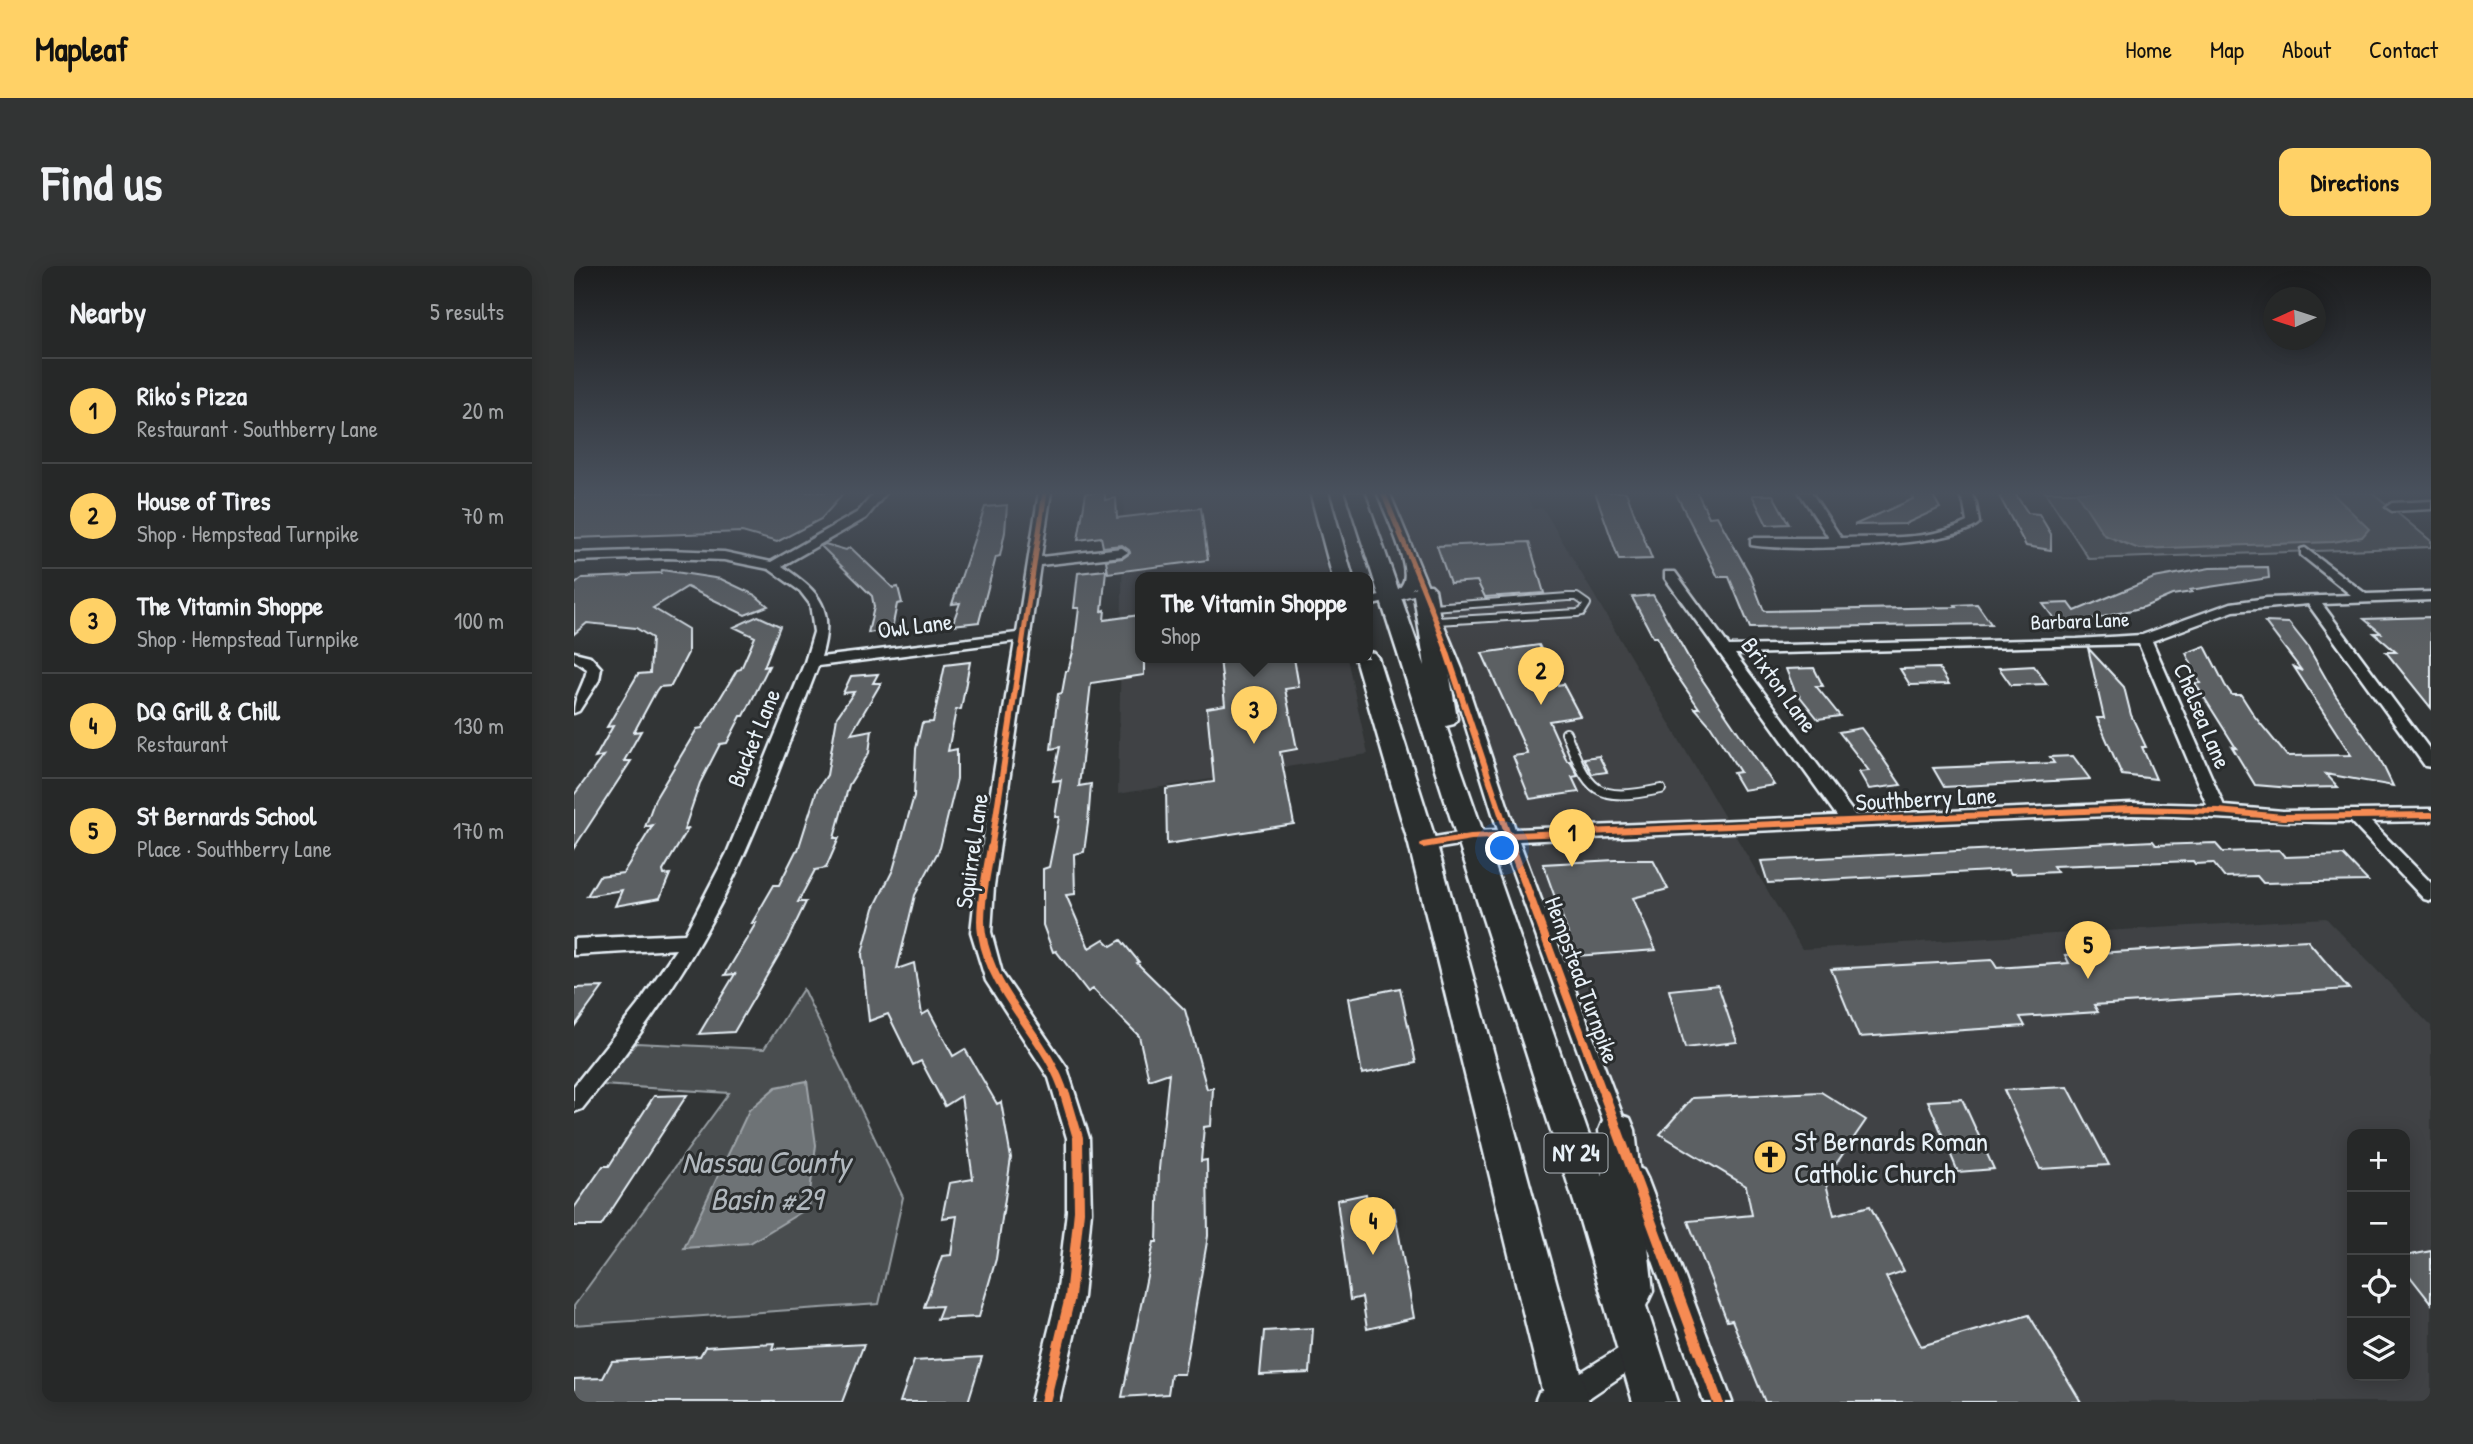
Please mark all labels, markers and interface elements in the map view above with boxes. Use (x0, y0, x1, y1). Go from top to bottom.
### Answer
text: Mapleaf (35, 27, 128, 71)
text: Home (2125, 33, 2172, 65)
text: Map (2210, 33, 2244, 65)
text: About (2282, 33, 2331, 65)
text: Contact (2369, 33, 2438, 65)
button: Directions (2279, 148, 2431, 216)
text: Find us (42, 149, 162, 215)
north arrow (2263, 287, 2326, 350)
text: Nearby (70, 292, 146, 332)
text: 5 results (430, 296, 504, 327)
text: Riko's Pizza (137, 378, 247, 413)
text: 1 (89, 395, 97, 426)
text: 20 m (462, 395, 504, 426)
text: Restaurant · Southberry Lane (137, 413, 378, 444)
text: House of Tires (137, 483, 271, 518)
text: 2 (88, 500, 98, 531)
text: 70 m (461, 500, 504, 531)
text: Shop · Hempstead Turnpike (137, 518, 359, 549)
popup (1135, 572, 1373, 663)
text: The Vitamin Shoppe (1161, 585, 1347, 620)
text: The Vitamin Shoppe (137, 588, 323, 623)
street label: Owl Lane (876, 604, 955, 645)
street label: Barbara Lane (2030, 604, 2130, 637)
text: 3 (88, 605, 98, 636)
text: 100 m (454, 605, 504, 636)
text: Shop (1161, 620, 1200, 651)
text: Shop · Hempstead Turnpike (137, 623, 359, 654)
street label: Brixton Lane (1734, 630, 1826, 739)
pin: 2 (1518, 647, 1564, 705)
street label: Chelsea Lane (2166, 658, 2240, 774)
street label: Bucket Lane (719, 683, 787, 791)
pin: 3 (1231, 686, 1277, 744)
text: DQ Grill & Chill (137, 693, 280, 728)
text: 4 (89, 710, 97, 741)
text: 130 m (454, 710, 504, 741)
text: Restaurant (137, 728, 228, 759)
street label: Southberry Lane (1855, 778, 1998, 818)
street label: Squirrel Lane (947, 791, 995, 910)
text: St Bernards School (137, 798, 316, 833)
pin: 1 (1549, 809, 1595, 867)
text: 5 (88, 815, 98, 846)
text: 170 m (453, 815, 504, 846)
your location (1485, 831, 1519, 865)
text: Place · Southberry Lane (137, 833, 332, 864)
street label: Hempstead Turnpike (1538, 892, 1628, 1068)
pin: 5 (2065, 921, 2111, 979)
place label: St Bernards Roman Catholic Church (1794, 1122, 1988, 1192)
map controls (2347, 1129, 2410, 1381)
button: + (2347, 1129, 2410, 1192)
road number: NY 24 (1544, 1133, 1608, 1172)
church icon: St Bernards Roman Catholic Church (1751, 1138, 1789, 1176)
water label: Nassau County Basin #29 (681, 1140, 854, 1220)
button: − (2347, 1192, 2410, 1255)
pin: 4 (1350, 1197, 1396, 1255)
button: locate (2347, 1255, 2410, 1318)
button: layers (2347, 1318, 2410, 1381)

